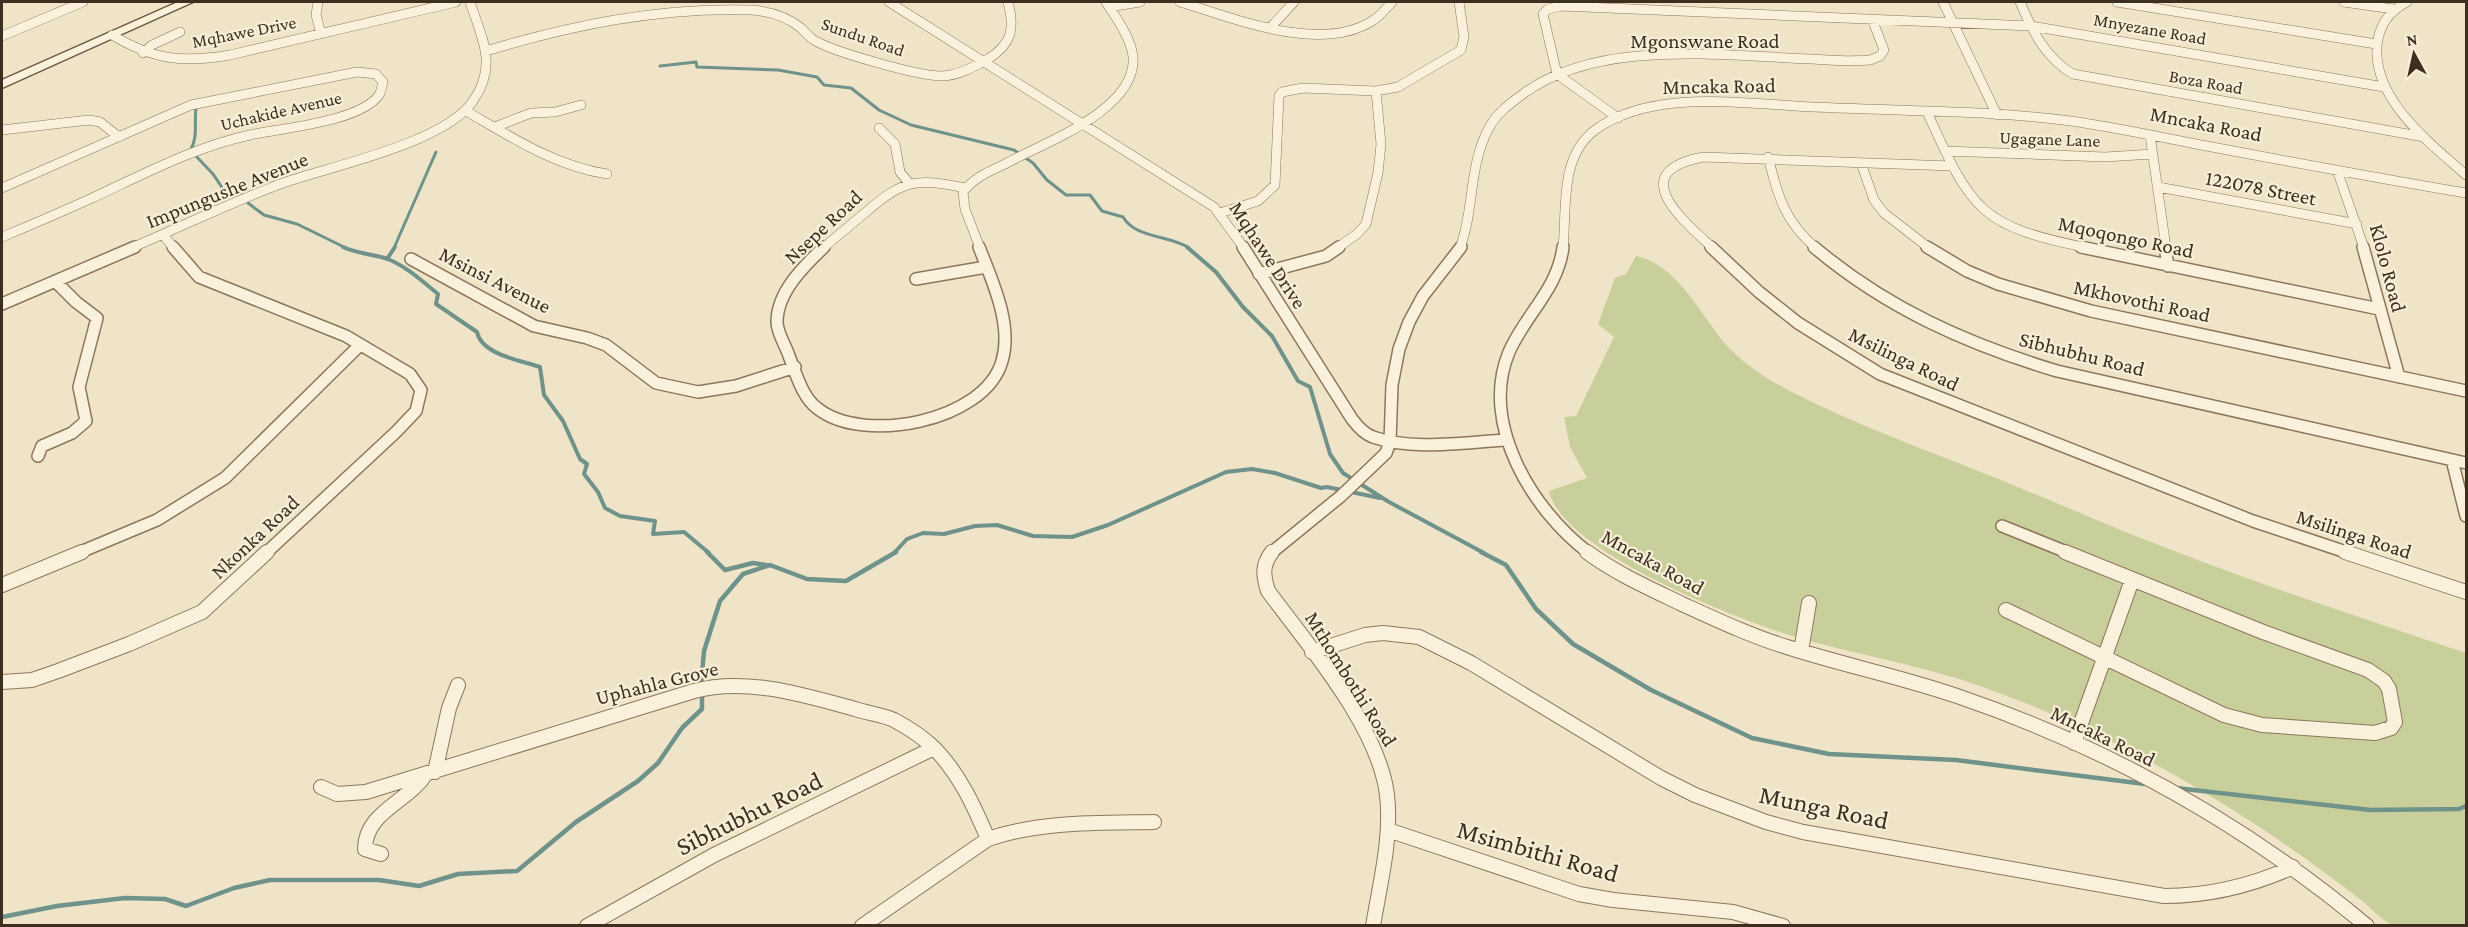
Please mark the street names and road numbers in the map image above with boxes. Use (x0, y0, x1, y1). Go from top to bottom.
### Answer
street label: Mnyezane Road (2092, 9, 2208, 49)
street label: Mqhawe Drive (190, 12, 298, 52)
street label: Sundu Road (819, 13, 908, 61)
street label: Mgonswane Road (1630, 29, 1780, 53)
street label: Boza Road (2168, 66, 2245, 98)
street label: Mncaka Road (1662, 73, 1776, 99)
street label: Uchakide Avenue (218, 87, 344, 135)
street label: Mncaka Road (2148, 101, 2264, 147)
street label: Ugagane Lane (1999, 127, 2101, 151)
street label: Impungushe Avenue (143, 147, 311, 233)
street label: 122078 Street (2204, 166, 2319, 211)
street label: Nsepe Road (779, 185, 867, 269)
street label: Mqhawe Drive (1224, 197, 1312, 313)
street label: Mqoqongo Road (2056, 211, 2196, 263)
street label: Klolo Road (2365, 221, 2411, 315)
street label: Msinsi Avenue (435, 242, 555, 318)
street label: Mkhovothi Road (2071, 275, 2213, 327)
street label: Msilinga Road (1845, 322, 1963, 396)
street label: Sibhubhu Road (2017, 327, 2147, 381)
street label: Nkonka Road (206, 490, 304, 584)
street label: Msilinga Road (2293, 504, 2415, 564)
street label: Mncaka Road (1598, 524, 1708, 600)
street label: Mthombothi Road (1300, 607, 1402, 751)
street label: Uphahla Grove (593, 656, 721, 710)
street label: Mncaka Road (2047, 700, 2159, 772)
street label: Sibhubhu Road (672, 765, 827, 861)
street label: Munga Road (1757, 780, 1891, 835)
street label: Msimbithi Road (1454, 815, 1622, 888)

